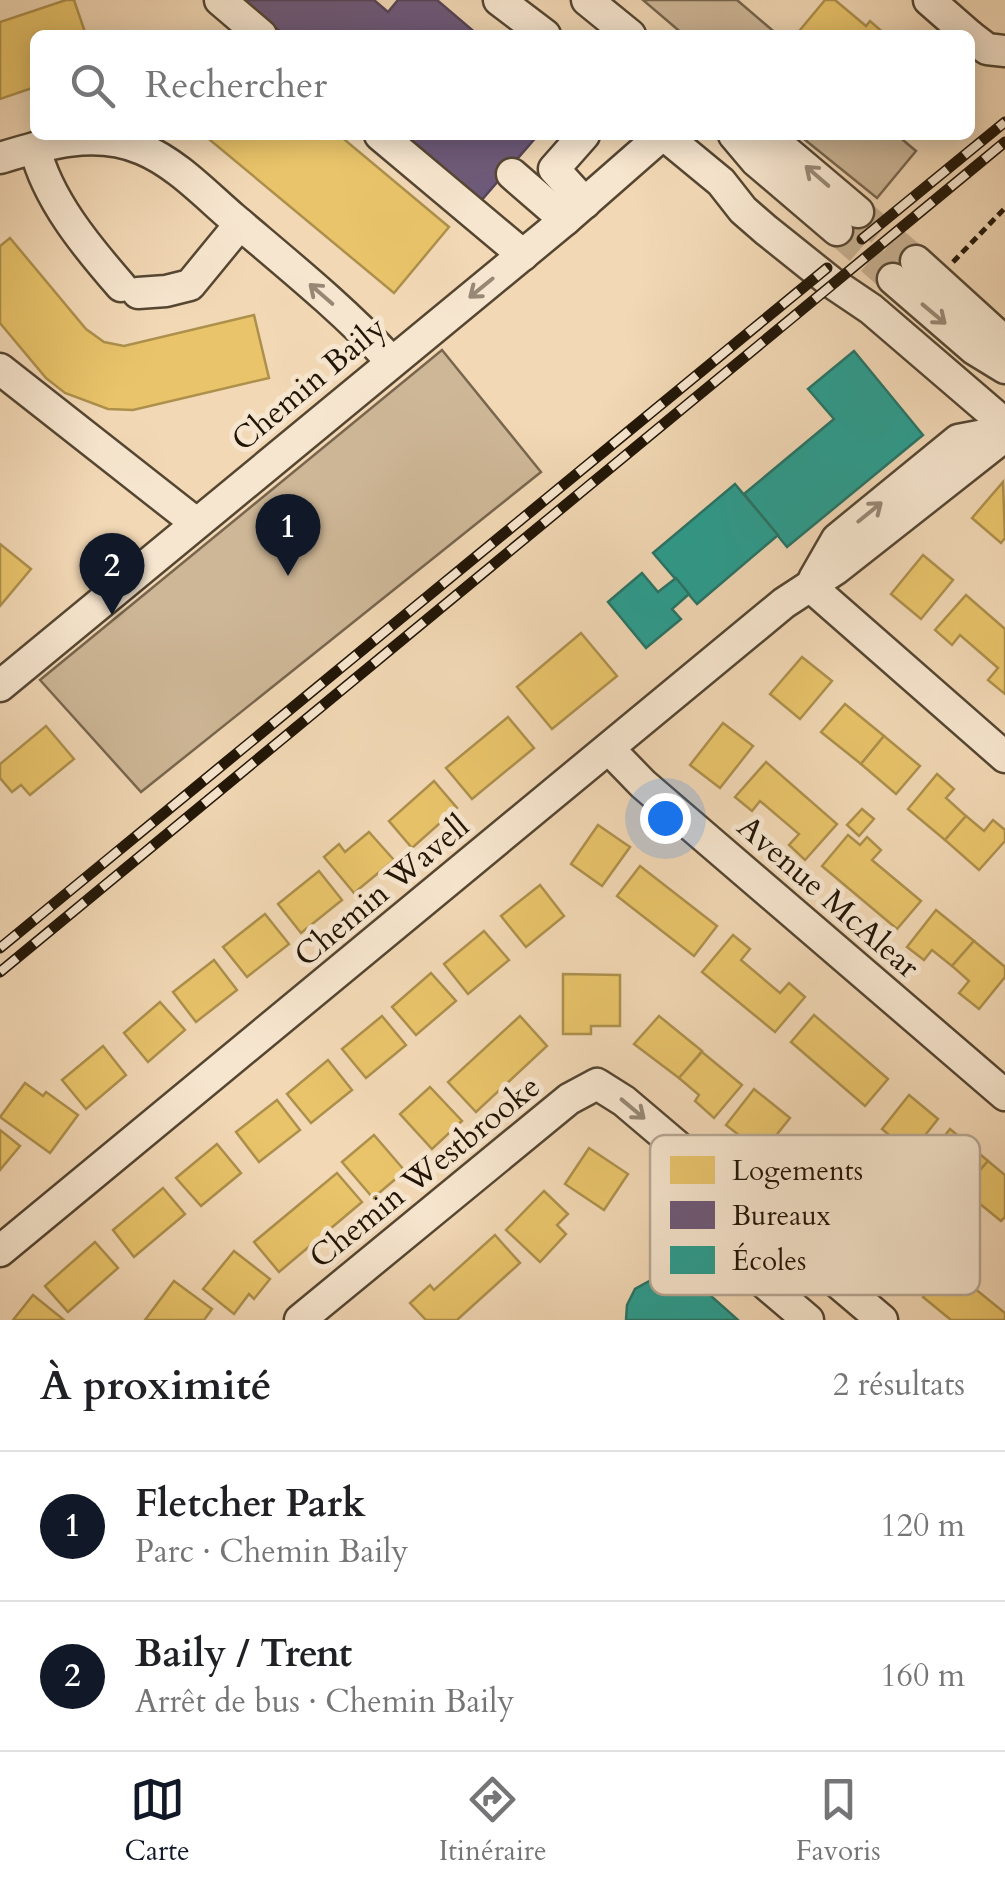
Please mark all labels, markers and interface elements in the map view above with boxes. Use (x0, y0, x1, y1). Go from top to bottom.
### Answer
search box (30, 30, 975, 140)
icon: search (65, 58, 120, 113)
text: Rechercher (145, 59, 327, 111)
one-way arrow (805, 165, 830, 188)
one-way arrow (468, 277, 495, 298)
one-way arrow (309, 282, 334, 305)
one-way arrow (920, 303, 946, 325)
street label: Chemin Baily (222, 306, 396, 462)
pin: 1 (256, 494, 320, 576)
one-way arrow (856, 501, 882, 523)
pin: 2 (80, 532, 144, 615)
your location (640, 793, 691, 844)
street label: Chemin Wavell (285, 805, 479, 977)
street label: Avenue McAlear (728, 806, 929, 989)
street label: Chemin Westbrooke (300, 1065, 550, 1279)
one-way arrow (620, 1097, 646, 1119)
legend (650, 1135, 980, 1295)
text: Logements (732, 1152, 863, 1190)
text: Bureaux (732, 1197, 831, 1235)
text: Écoles (732, 1242, 806, 1280)
text: À proximité (40, 1357, 272, 1414)
text: 2 résultats (833, 1363, 965, 1407)
text: Fletcher Park (135, 1478, 366, 1530)
text: 1 (64, 1504, 81, 1548)
text: 120 m (880, 1504, 965, 1548)
text: Parc · Chemin Baily (135, 1530, 408, 1574)
text: Baily / Trent (135, 1628, 352, 1680)
text: 2 (64, 1654, 81, 1698)
text: 160 m (880, 1654, 965, 1698)
text: Arrêt de bus · Chemin Baily (135, 1680, 514, 1724)
tab: Carte (124, 1772, 190, 1870)
tab: Itinéraire (439, 1772, 547, 1870)
tab: Favoris (796, 1772, 881, 1870)

